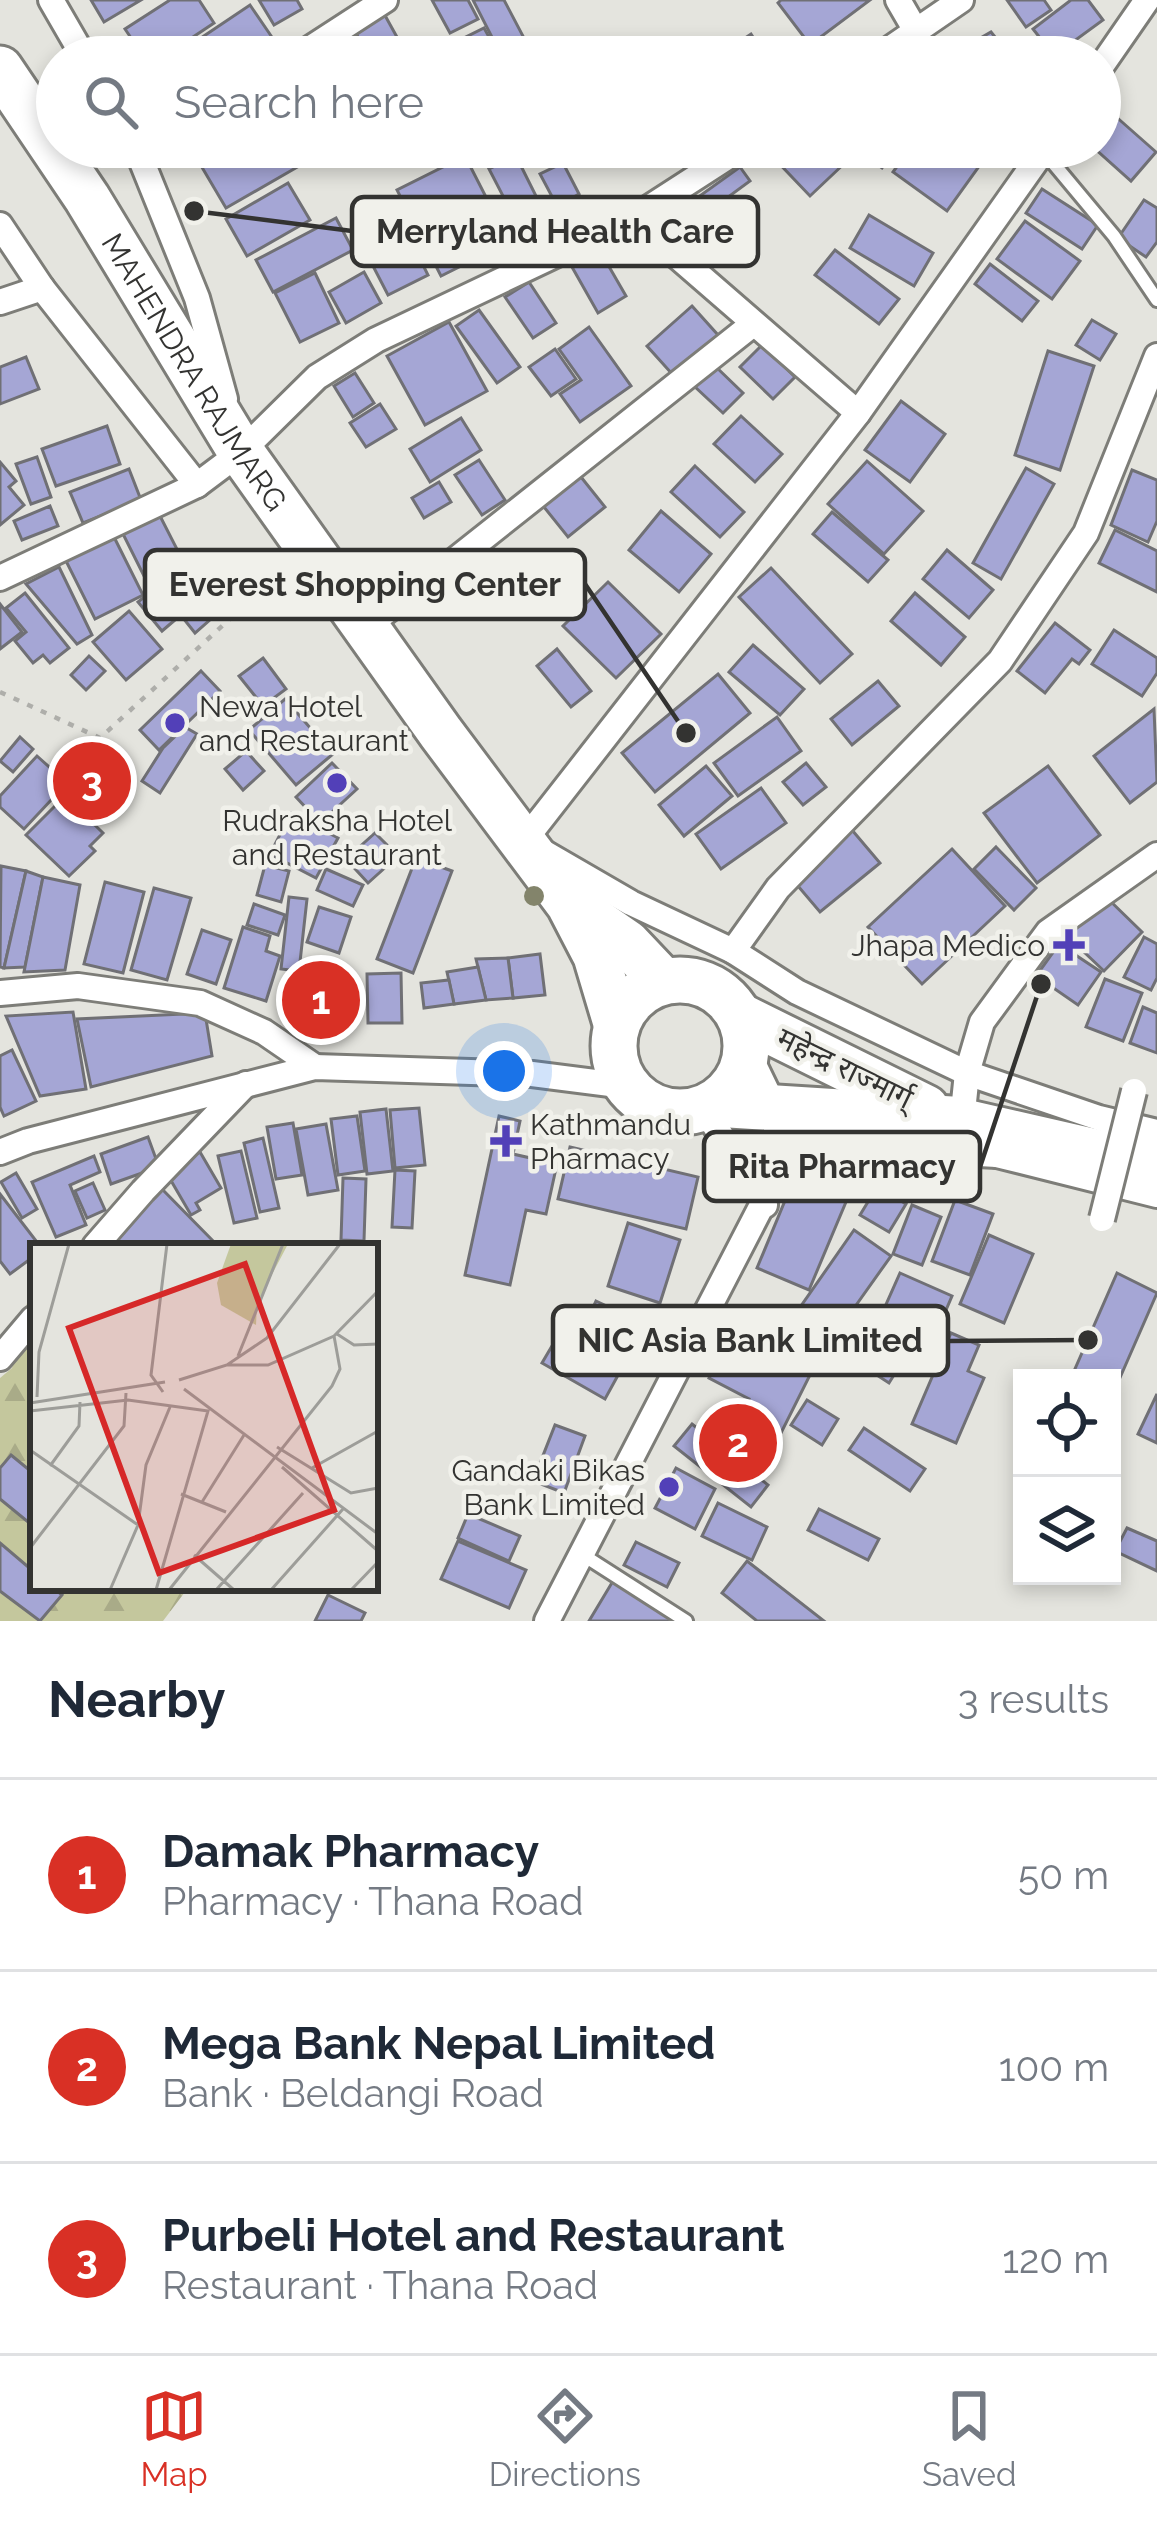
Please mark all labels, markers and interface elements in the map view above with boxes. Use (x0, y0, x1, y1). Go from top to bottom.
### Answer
search box (36, 36, 1121, 168)
icon: search (78, 69, 144, 135)
text: Search here (174, 76, 424, 129)
callout: Merryland Health Care (352, 197, 758, 266)
text: Merryland Health Care (376, 212, 734, 251)
street label: MAHENDRA RAJMARG (95, 227, 294, 517)
callout: Everest Shopping Center (145, 550, 585, 619)
text: Everest Shopping Center (169, 565, 561, 604)
place label: Newa Hotel and Restaurant (199, 689, 409, 758)
marker: Newa Hotel and Restaurant (162, 710, 188, 736)
pin: 3 (53, 736, 131, 826)
marker: Rudraksha Hotel and Restaurant (324, 770, 350, 796)
place label: Rudraksha Hotel and Restaurant (222, 803, 453, 872)
place label: Jhapa Medico (851, 928, 1045, 963)
marker: Jhapa Medico (1056, 932, 1082, 958)
pin: 1 (282, 955, 360, 1045)
street label: महेन्द्र राज्मार्ग् (771, 1020, 922, 1118)
your location (474, 1041, 534, 1101)
place label: Kathmandu Pharmacy (530, 1107, 691, 1176)
marker: Kathmandu Pharmacy (493, 1128, 519, 1154)
callout: Rita Pharmacy (704, 1132, 980, 1201)
text: Rita Pharmacy (728, 1147, 956, 1186)
inset map (30, 1243, 378, 1591)
callout: NIC Asia Bank Limited (553, 1306, 948, 1375)
text: NIC Asia Bank Limited (577, 1321, 923, 1360)
map controls (1013, 1369, 1121, 1585)
button: locate (1013, 1369, 1121, 1477)
pin: 2 (699, 1398, 777, 1488)
place label: Gandaki Bikas Bank Limited (451, 1453, 645, 1522)
marker: Gandaki Bikas Bank Limited (656, 1474, 682, 1500)
button: layers (1013, 1477, 1121, 1585)
text: Nearby (48, 1669, 225, 1729)
text: 3 results (958, 1676, 1109, 1722)
text: Damak Pharmacy (162, 1825, 539, 1878)
text: 1 (77, 1852, 97, 1898)
text: 50 m (1018, 1852, 1109, 1898)
text: Pharmacy · Thana Road (162, 1878, 584, 1924)
text: Mega Bank Nepal Limited (162, 2017, 715, 2070)
text: 2 (76, 2044, 98, 2090)
text: 100 m (999, 2044, 1109, 2090)
text: Bank · Beldangi Road (162, 2070, 544, 2116)
text: Purbeli Hotel and Restaurant (162, 2209, 785, 2262)
text: 3 (76, 2236, 98, 2282)
text: 120 m (1002, 2236, 1109, 2282)
text: Restaurant · Thana Road (162, 2262, 598, 2308)
tab: Map (141, 2383, 208, 2494)
tab: Directions (489, 2383, 641, 2494)
tab: Saved (922, 2383, 1016, 2494)

